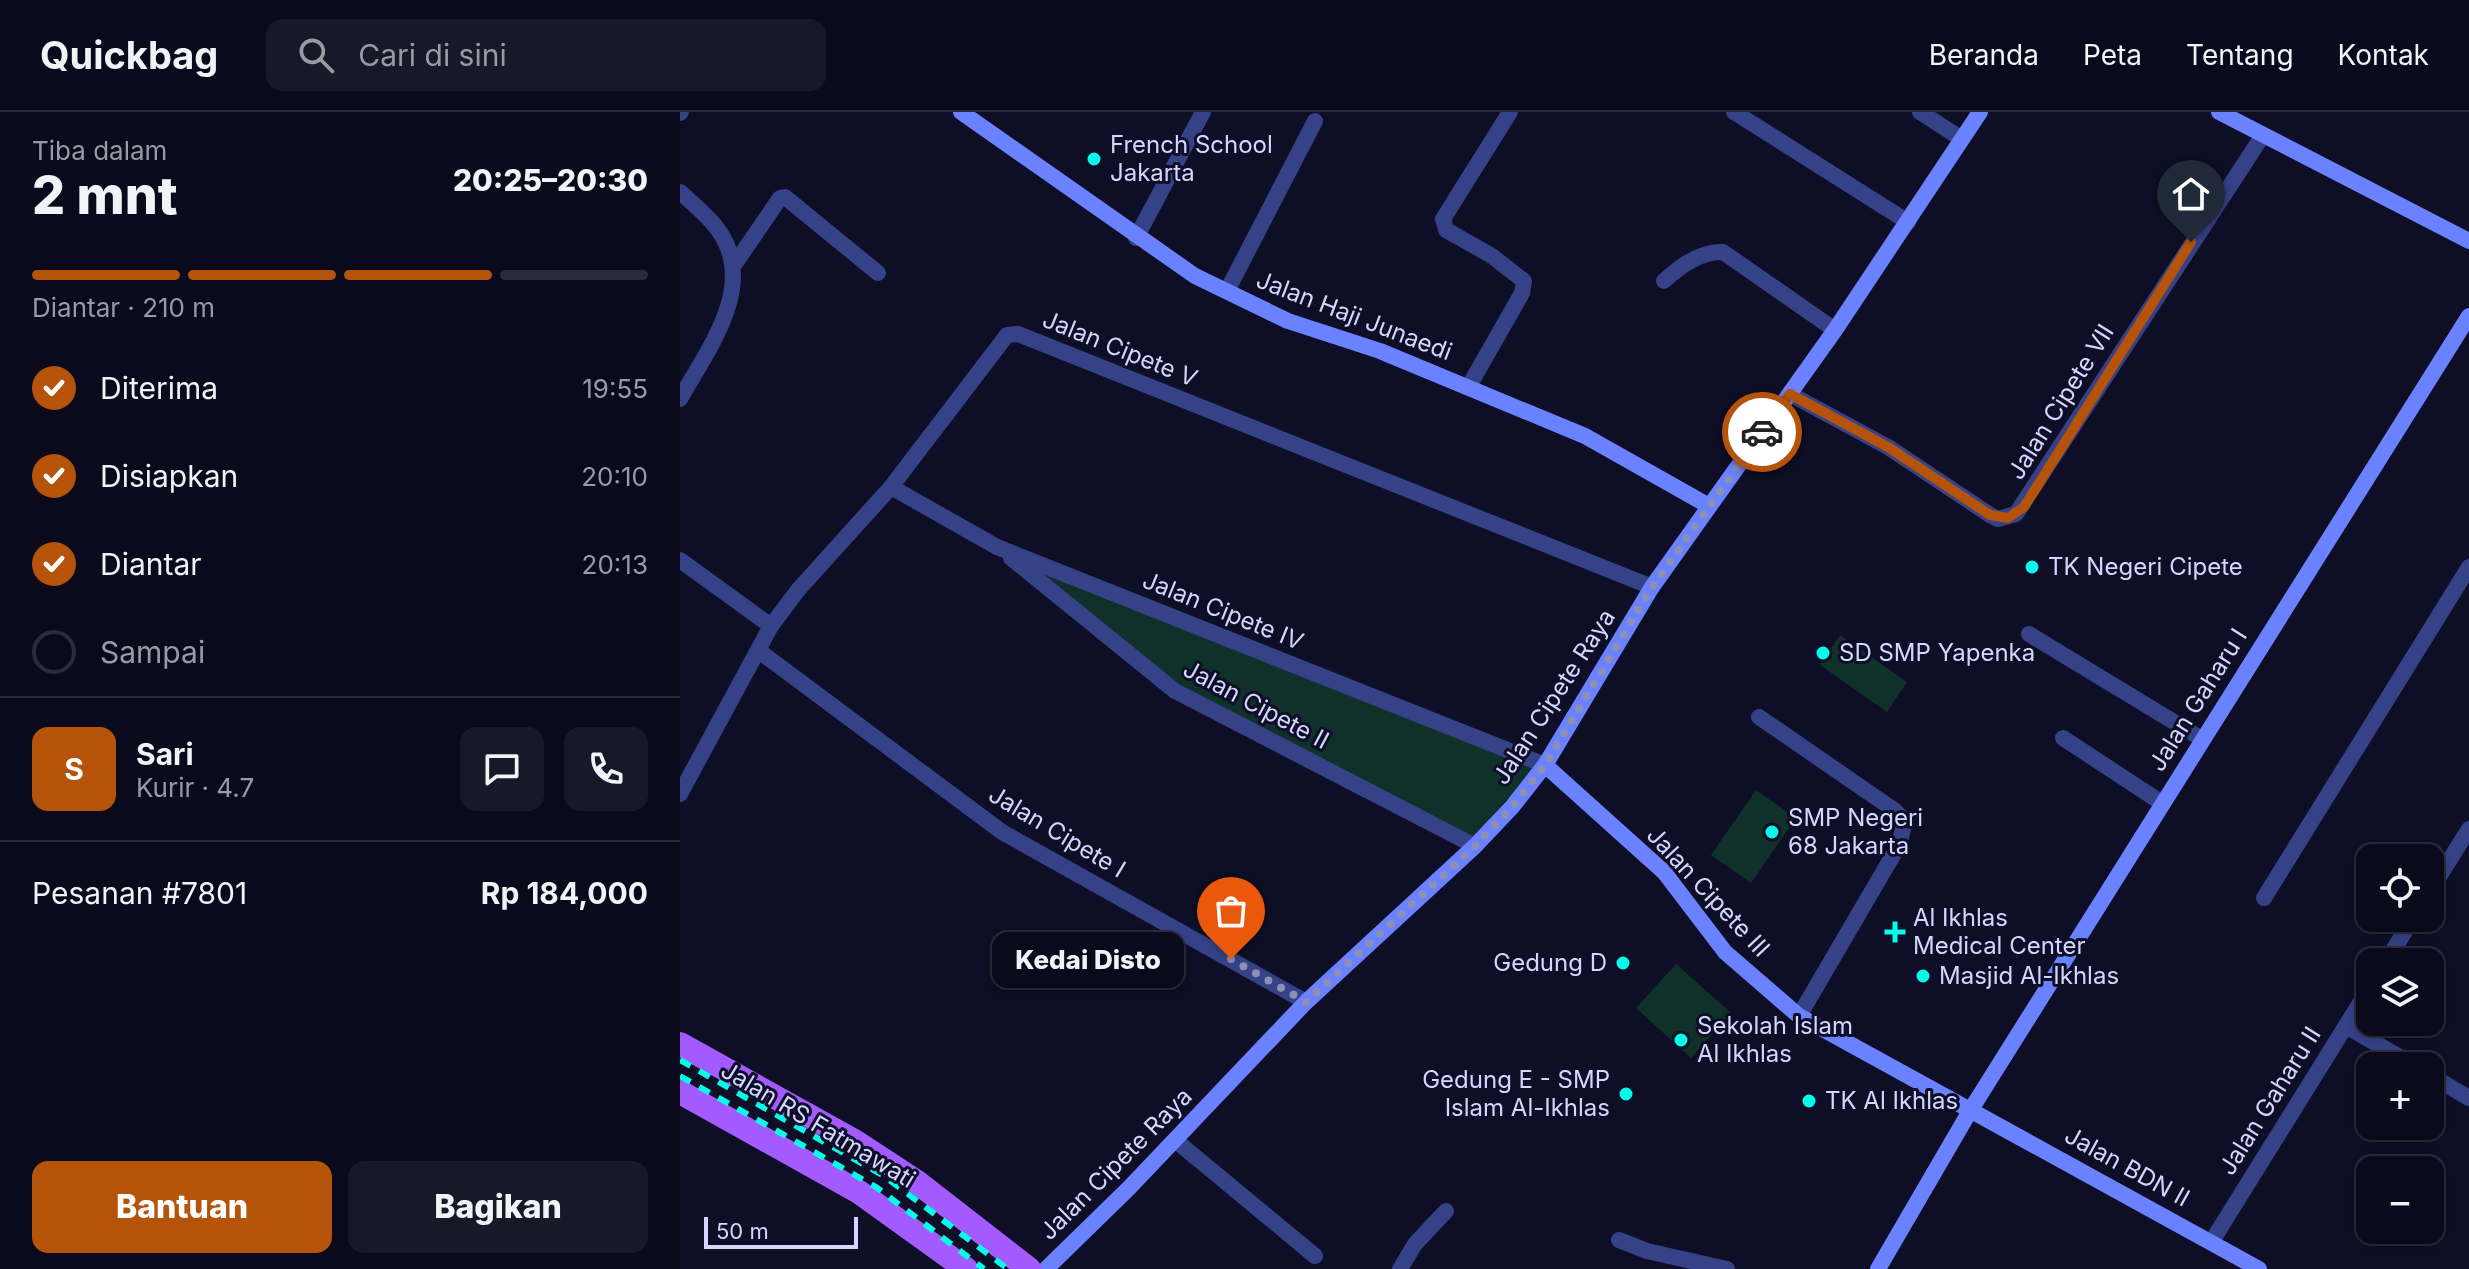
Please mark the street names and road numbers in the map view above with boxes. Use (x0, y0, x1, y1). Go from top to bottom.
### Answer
street label: Jalan Haji Junaedi (1252, 265, 1456, 366)
street label: Jalan Cipete V (1039, 304, 1202, 393)
street label: Jalan Cipete VII (2001, 319, 2120, 485)
street label: Jalan Cipete IV (1139, 565, 1308, 656)
street label: Jalan Cipete Raya (1486, 604, 1621, 790)
street label: Jalan Gaharu I (2142, 623, 2253, 776)
street label: Jalan Cipete II (1178, 654, 1334, 755)
street label: Jalan Cipete I (984, 779, 1131, 884)
street label: Jalan Cipete III (1641, 821, 1776, 963)
street label: Jalan Gaharu II (2212, 1021, 2327, 1180)
street label: Jalan RS Fatmawati (716, 1055, 921, 1194)
street label: Jalan Cipete Raya (1034, 1082, 1198, 1246)
street label: Jalan BDN II (2060, 1120, 2195, 1213)

